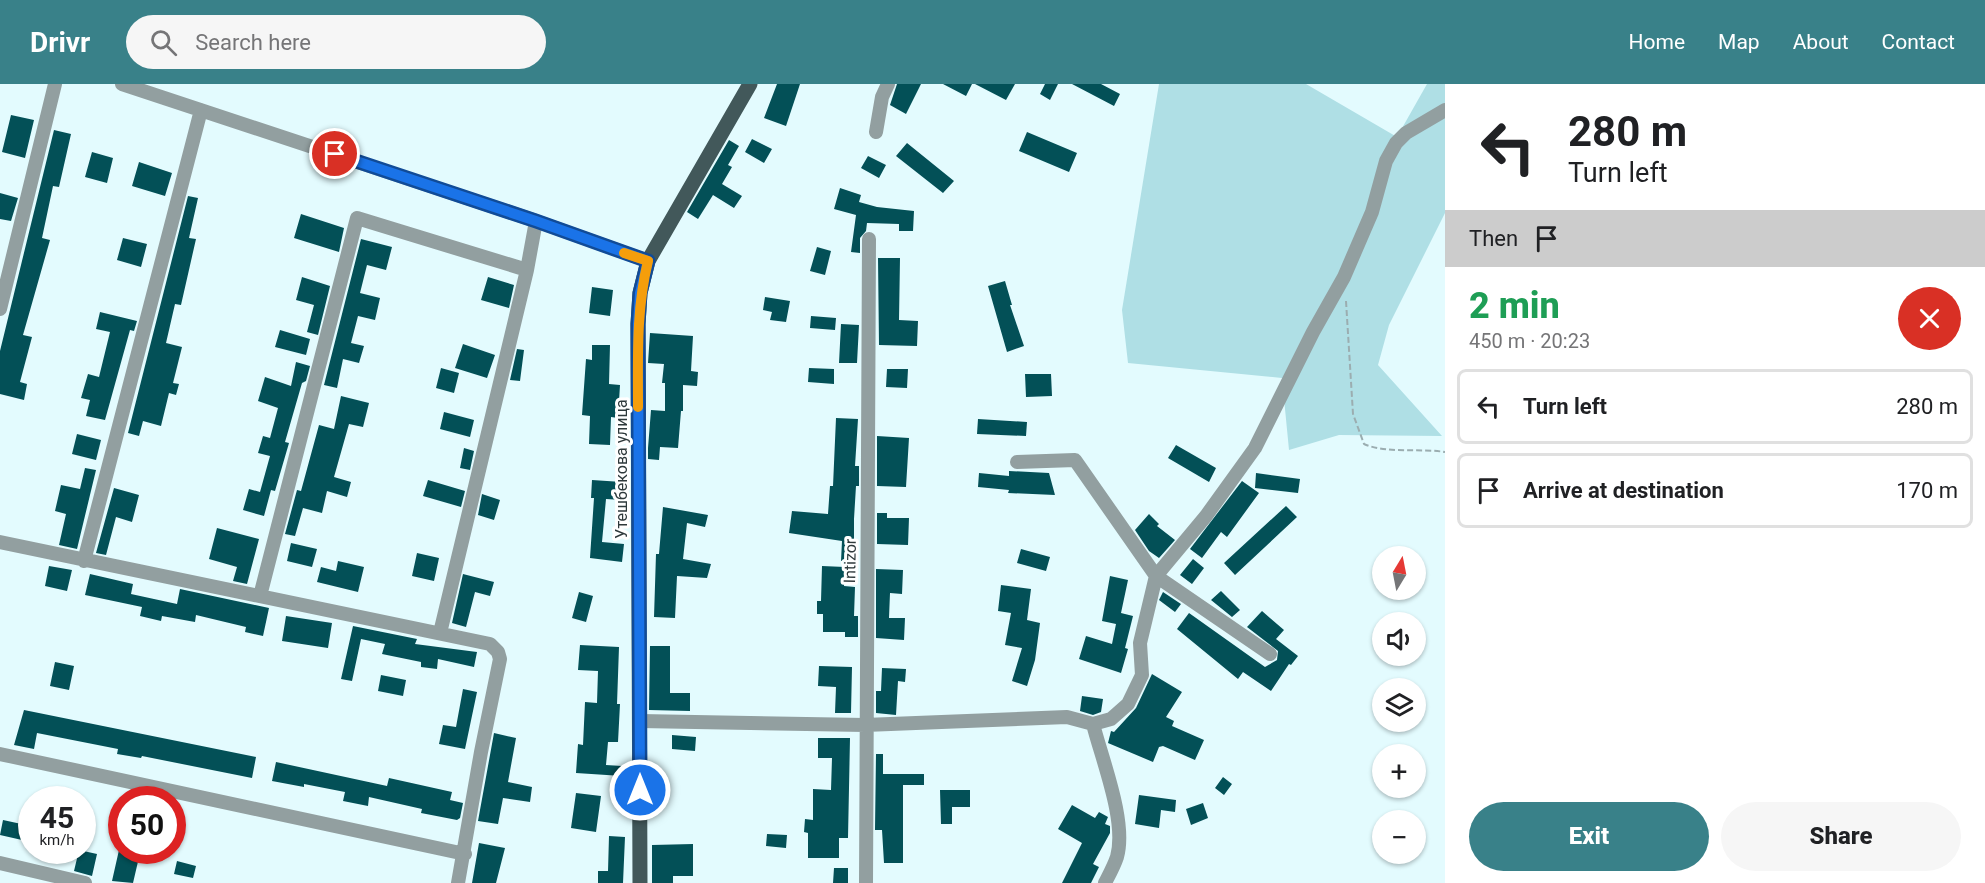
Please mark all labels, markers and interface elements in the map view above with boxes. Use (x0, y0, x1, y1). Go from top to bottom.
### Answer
search box (126, 15, 546, 69)
text: Drivr (30, 26, 90, 59)
icon: search (147, 26, 180, 59)
text: Search here (195, 30, 311, 55)
text: Home (1629, 30, 1685, 54)
text: Map (1718, 30, 1760, 54)
text: About (1793, 30, 1849, 54)
text: Contact (1882, 30, 1955, 54)
text: 280 m (1568, 107, 1687, 156)
icon: left (1469, 108, 1547, 186)
pin (309, 128, 360, 179)
icon: arrive (318, 137, 351, 170)
text: Turn left (1568, 157, 1668, 189)
icon: arrive (1530, 222, 1563, 255)
text: Then (1469, 226, 1518, 251)
text: 2 min (1469, 285, 1560, 327)
button: close (1898, 287, 1961, 350)
text: 450 m · 20:23 (1469, 329, 1590, 353)
icon: left (1472, 390, 1505, 423)
text: Turn left (1523, 394, 1607, 419)
text: 280 m (1896, 394, 1958, 419)
street label: Утешбекова улица (612, 399, 631, 539)
icon: arrive (1472, 474, 1505, 507)
text: Arrive at destination (1523, 478, 1724, 503)
text: 170 m (1896, 478, 1958, 503)
street label: Intizor (840, 538, 860, 583)
north arrow (1372, 546, 1426, 600)
map controls (1372, 546, 1426, 864)
button: sound (1372, 612, 1426, 666)
button: layers (1372, 678, 1426, 732)
button: + (1372, 744, 1426, 798)
position arrow (608, 758, 672, 822)
speed limit sign: 50 (108, 786, 186, 864)
text: 45 (40, 800, 74, 835)
button: Exit (1469, 802, 1709, 871)
button: Share (1721, 802, 1961, 871)
button: − (1372, 810, 1426, 864)
text: km/h (39, 831, 75, 849)

